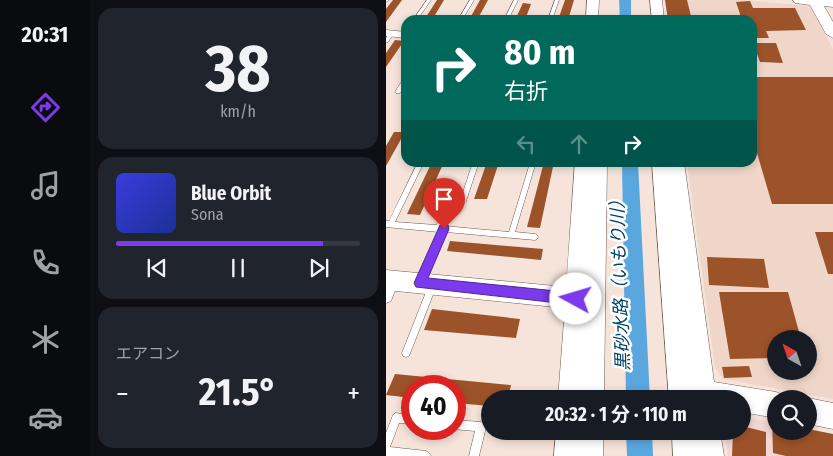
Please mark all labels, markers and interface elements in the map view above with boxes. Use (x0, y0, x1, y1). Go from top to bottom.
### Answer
text: 20:31 (22, 21, 68, 48)
text: 38 (205, 30, 271, 108)
text: 80 m (504, 31, 576, 73)
icon: right (421, 35, 486, 100)
text: 右折 (504, 78, 548, 105)
icon: directions (28, 90, 63, 125)
text: km/h (220, 102, 256, 121)
icon: left (512, 130, 540, 158)
icon: ahead (565, 130, 593, 158)
icon: right (618, 130, 646, 158)
icon: music (28, 168, 63, 203)
pin (423, 178, 465, 229)
text: Blue Orbit (191, 182, 271, 205)
icon: arrive (430, 185, 458, 213)
water label: 黒砂水路（いもり川） (606, 191, 634, 371)
text: Sona (191, 205, 224, 224)
icon: phone (28, 245, 63, 280)
icon: previous (143, 254, 171, 282)
icon: pause (224, 254, 252, 282)
icon: next (305, 254, 333, 282)
position arrow (549, 272, 601, 324)
icon: climate (28, 322, 63, 357)
north arrow (767, 330, 817, 380)
map controls (767, 330, 817, 440)
text: エアコン (116, 344, 180, 363)
text: 21.5° (199, 369, 277, 415)
speed limit sign: 40 (401, 375, 466, 440)
text: − (116, 377, 129, 410)
text: + (347, 377, 360, 410)
button: search (767, 390, 817, 440)
icon: car (28, 400, 63, 435)
text: 20:32 · 1 分 · 110 m (545, 403, 687, 426)

